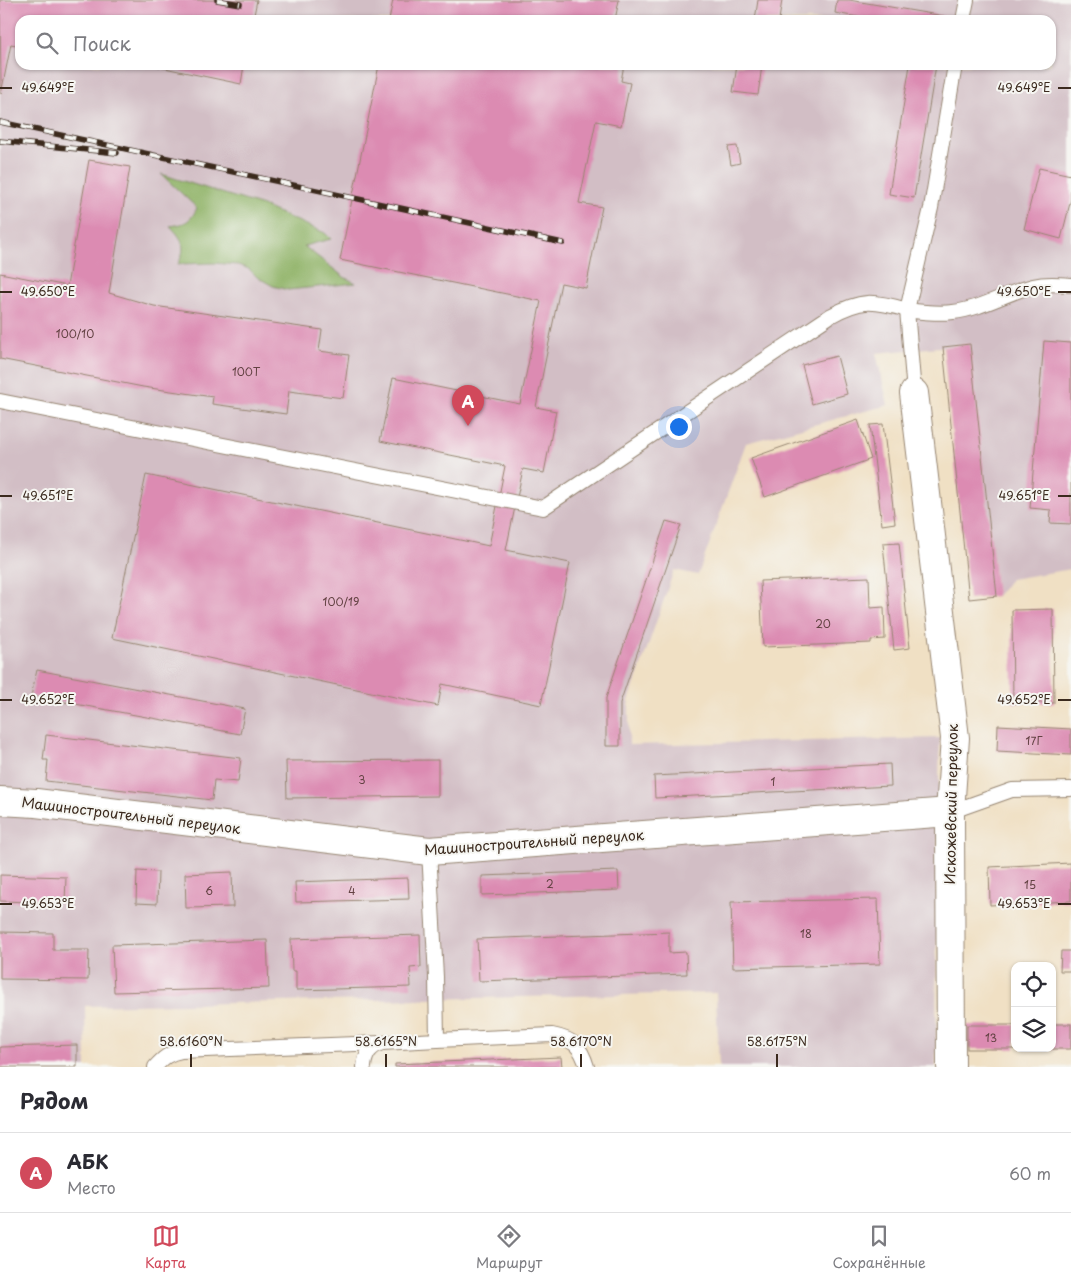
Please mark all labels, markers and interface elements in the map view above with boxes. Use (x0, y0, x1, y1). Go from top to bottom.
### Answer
search box (15, 15, 1056, 70)
icon: search (33, 29, 61, 57)
text: Поиск (73, 29, 131, 57)
text: 49.649°E (21, 78, 75, 96)
text: 49.649°E (997, 78, 1051, 96)
text: 49.650°E (21, 282, 75, 300)
text: 49.650°E (997, 282, 1051, 300)
house number: 100/10 (56, 325, 94, 342)
house number: 100Т (232, 363, 261, 380)
pin: A (452, 385, 484, 426)
your location (666, 414, 692, 440)
text: 49.651°E (23, 486, 73, 504)
text: 49.651°E (999, 486, 1049, 504)
house number: 100/19 (323, 593, 359, 610)
house number: 20 (815, 615, 831, 632)
text: 49.652°E (21, 690, 75, 708)
text: 49.652°E (997, 690, 1051, 708)
street label: Искожевский переулок (939, 723, 963, 884)
house number: 17Г (1026, 732, 1042, 749)
house number: 3 (358, 771, 366, 788)
house number: 1 (771, 773, 776, 790)
street label: Машиностроительный переулок (20, 791, 242, 839)
street label: Машиностроительный переулок (423, 824, 645, 860)
house number: 2 (546, 875, 554, 892)
house number: 15 (1024, 876, 1036, 893)
house number: 6 (205, 882, 213, 899)
house number: 4 (348, 882, 356, 899)
text: 49.653°E (21, 894, 75, 912)
text: 49.653°E (997, 894, 1051, 912)
house number: 18 (800, 925, 812, 942)
map controls (1011, 962, 1056, 1052)
button: locate (1011, 962, 1056, 1007)
button: layers (1011, 1007, 1056, 1052)
house number: 13 (985, 1029, 997, 1046)
text: 58.6160°N (159, 1032, 223, 1050)
text: 58.6165°N (355, 1032, 417, 1050)
text: 58.6170°N (550, 1032, 612, 1050)
text: 58.6175°N (747, 1032, 807, 1050)
text: Рядом (20, 1084, 88, 1116)
text: АБК (67, 1147, 109, 1175)
text: A (30, 1161, 42, 1185)
text: 60 m (1009, 1161, 1051, 1185)
text: Место (67, 1175, 116, 1199)
tab: Карта (145, 1222, 186, 1273)
tab: Маршрут (476, 1222, 542, 1273)
tab: Сохранённые (832, 1222, 926, 1273)

